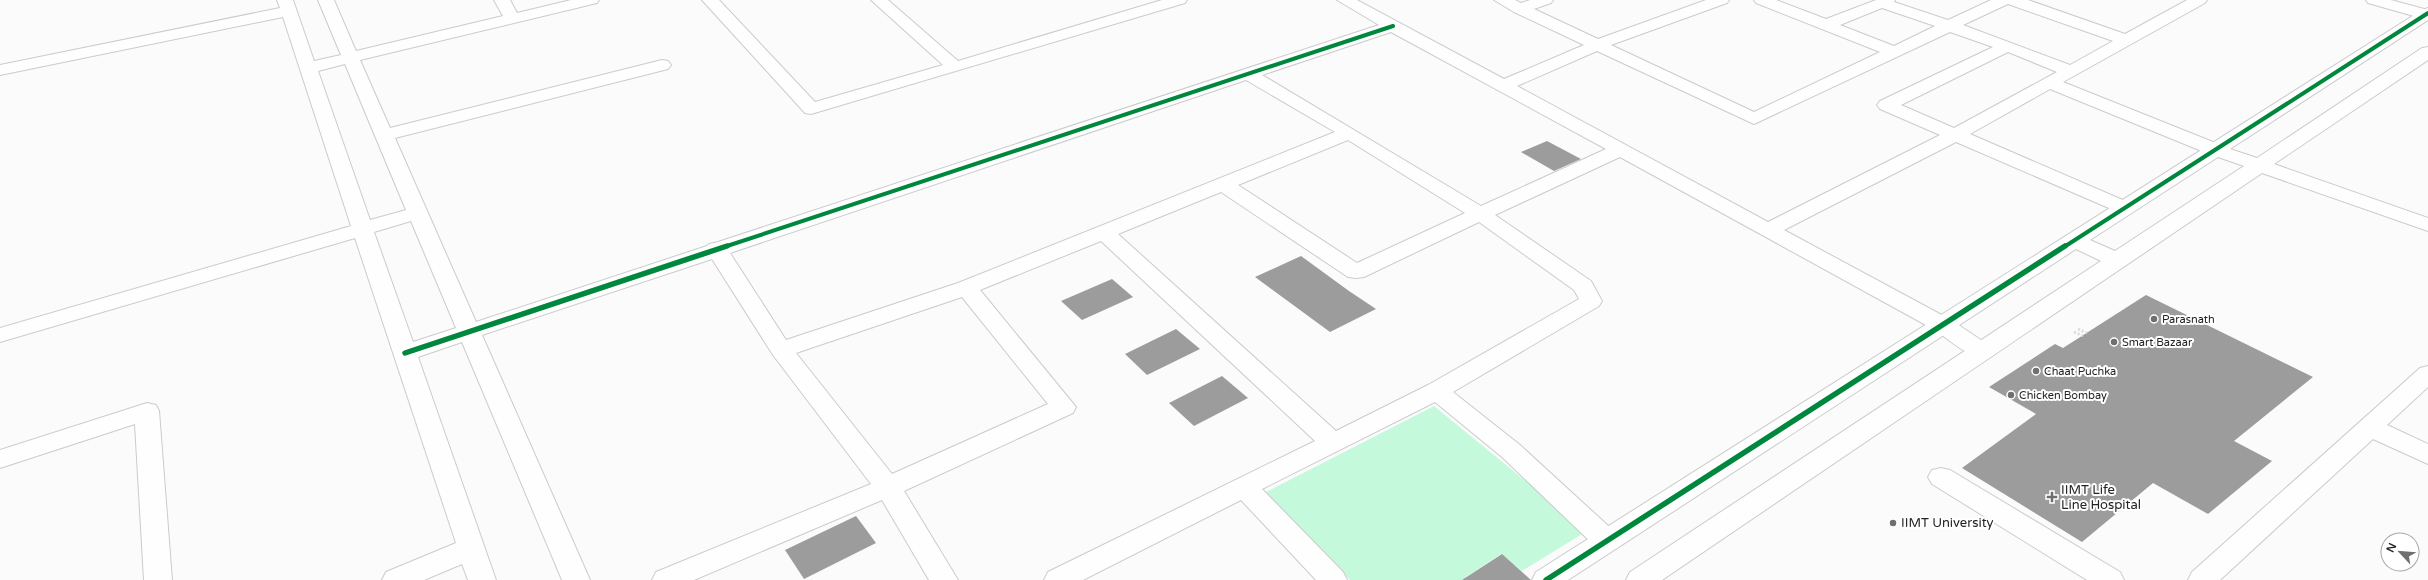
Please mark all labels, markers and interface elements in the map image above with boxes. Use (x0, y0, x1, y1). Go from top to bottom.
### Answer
place label: Parasnath (2162, 313, 2215, 326)
marker: Parasnath (2149, 314, 2159, 324)
place label: Smart Bazaar (2122, 336, 2193, 349)
marker: Smart Bazaar (2109, 337, 2119, 347)
place label: Chaat Puchka (2044, 365, 2116, 378)
marker: Chaat Puchka (2031, 366, 2041, 376)
place label: Chicken Bombay (2019, 389, 2107, 402)
marker: Chicken Bombay (2006, 390, 2016, 400)
place label: IIMT Life Line Hospital (2061, 482, 2141, 513)
marker: IIMT Life Line Hospital (2046, 491, 2058, 503)
place label: IIMT University (1901, 515, 1994, 531)
marker: IIMT University (1888, 518, 1898, 528)
north arrow (2380, 532, 2420, 572)
text: N (2384, 541, 2399, 555)

